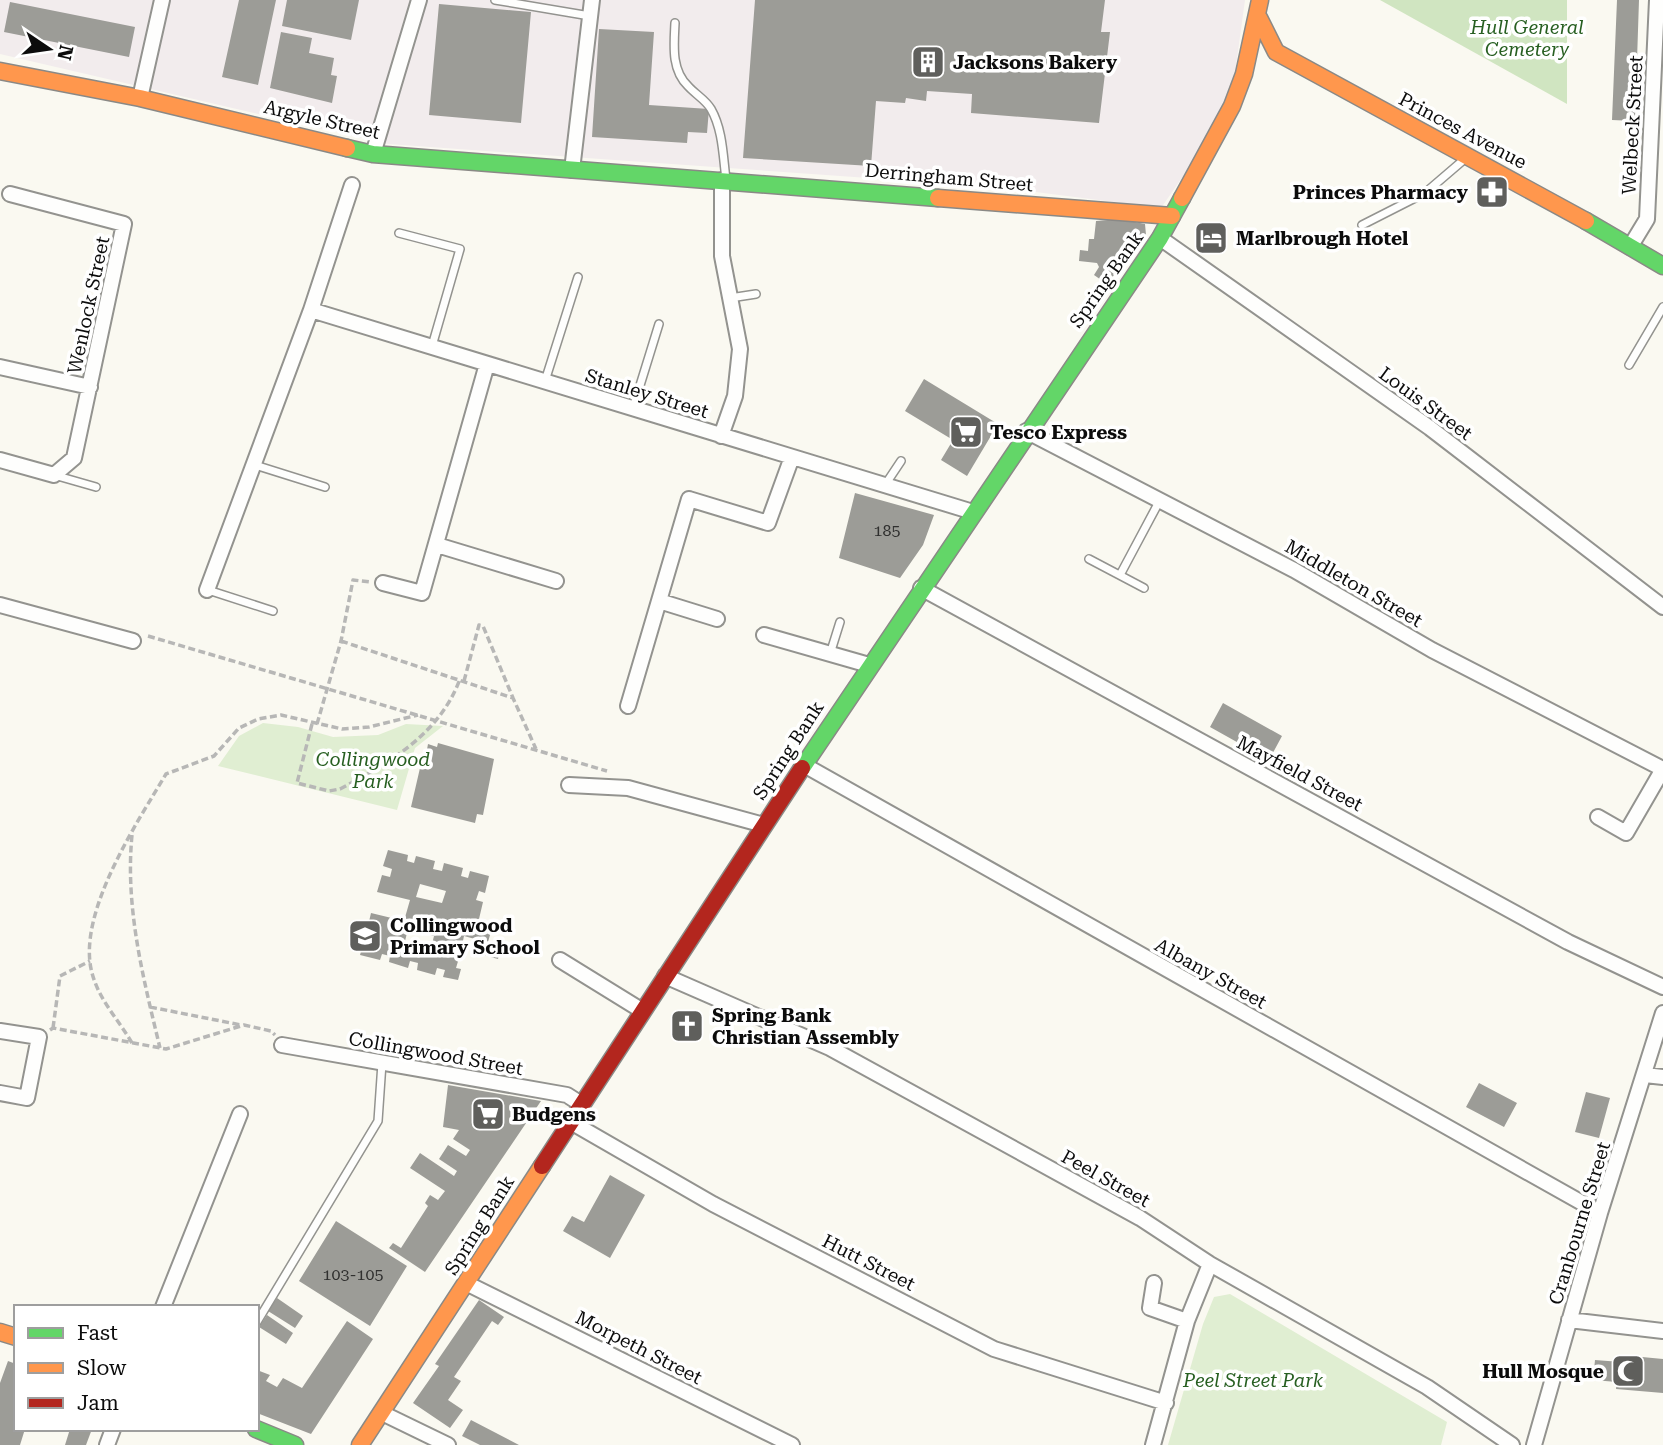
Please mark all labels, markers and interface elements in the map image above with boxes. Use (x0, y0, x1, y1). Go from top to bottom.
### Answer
north arrow (14, 14, 84, 84)
park label: Hull General Cemetery (1469, 16, 1584, 61)
text: N (52, 43, 78, 63)
building icon: Jacksons Bakery (909, 43, 947, 81)
place label: Jacksons Bakery (953, 51, 1118, 74)
street label: Welbeck Street (1617, 55, 1648, 195)
street label: Princes Avenue (1395, 87, 1531, 174)
street label: Argyle Street (262, 95, 382, 144)
street label: Derringham Street (864, 159, 1034, 196)
pharmacy icon: Princes Pharmacy (1473, 173, 1511, 211)
place label: Princes Pharmacy (1293, 181, 1469, 204)
hotel icon: Marlbrough Hotel (1192, 219, 1230, 257)
street label: Spring Bank (1065, 226, 1148, 332)
place label: Marlbrough Hotel (1236, 227, 1408, 250)
street label: Wenlock Street (63, 234, 114, 376)
street label: Louis Street (1375, 362, 1477, 445)
street label: Stanley Street (582, 364, 711, 423)
supermarket icon: Tesco Express (947, 413, 985, 451)
place label: Tesco Express (990, 421, 1127, 444)
house number: 185 (874, 521, 900, 540)
street label: Middleton Street (1281, 535, 1427, 632)
street label: Spring Bank (748, 697, 829, 804)
street label: Mayfield Street (1233, 731, 1367, 816)
park label: Collingwood Park (316, 748, 430, 793)
place label: Collingwood Primary School (390, 914, 540, 959)
school or university icon: Collingwood Primary School (346, 917, 384, 955)
street label: Albany Street (1151, 933, 1271, 1014)
place label: Spring Bank Christian Assembly (712, 1004, 900, 1049)
church icon: Spring Bank Christian Assembly (668, 1007, 706, 1045)
street label: Collingwood Street (347, 1027, 525, 1080)
supermarket icon: Budgens (469, 1095, 507, 1133)
place label: Budgens (512, 1103, 596, 1126)
street label: Cranbourne Street (1544, 1139, 1615, 1307)
street label: Peel Street (1057, 1145, 1154, 1212)
street label: Spring Bank (440, 1171, 519, 1279)
street label: Hutt Street (818, 1229, 919, 1296)
house number: 103-105 (323, 1265, 383, 1284)
legend (14, 1305, 259, 1431)
street label: Morpeth Street (572, 1306, 706, 1389)
text: Fast (77, 1321, 118, 1345)
mosque icon: Hull Mosque (1609, 1352, 1647, 1390)
text: Slow (77, 1356, 127, 1380)
place label: Hull Mosque (1482, 1360, 1604, 1383)
park label: Peel Street Park (1182, 1369, 1324, 1392)
text: Jam (77, 1391, 119, 1415)

